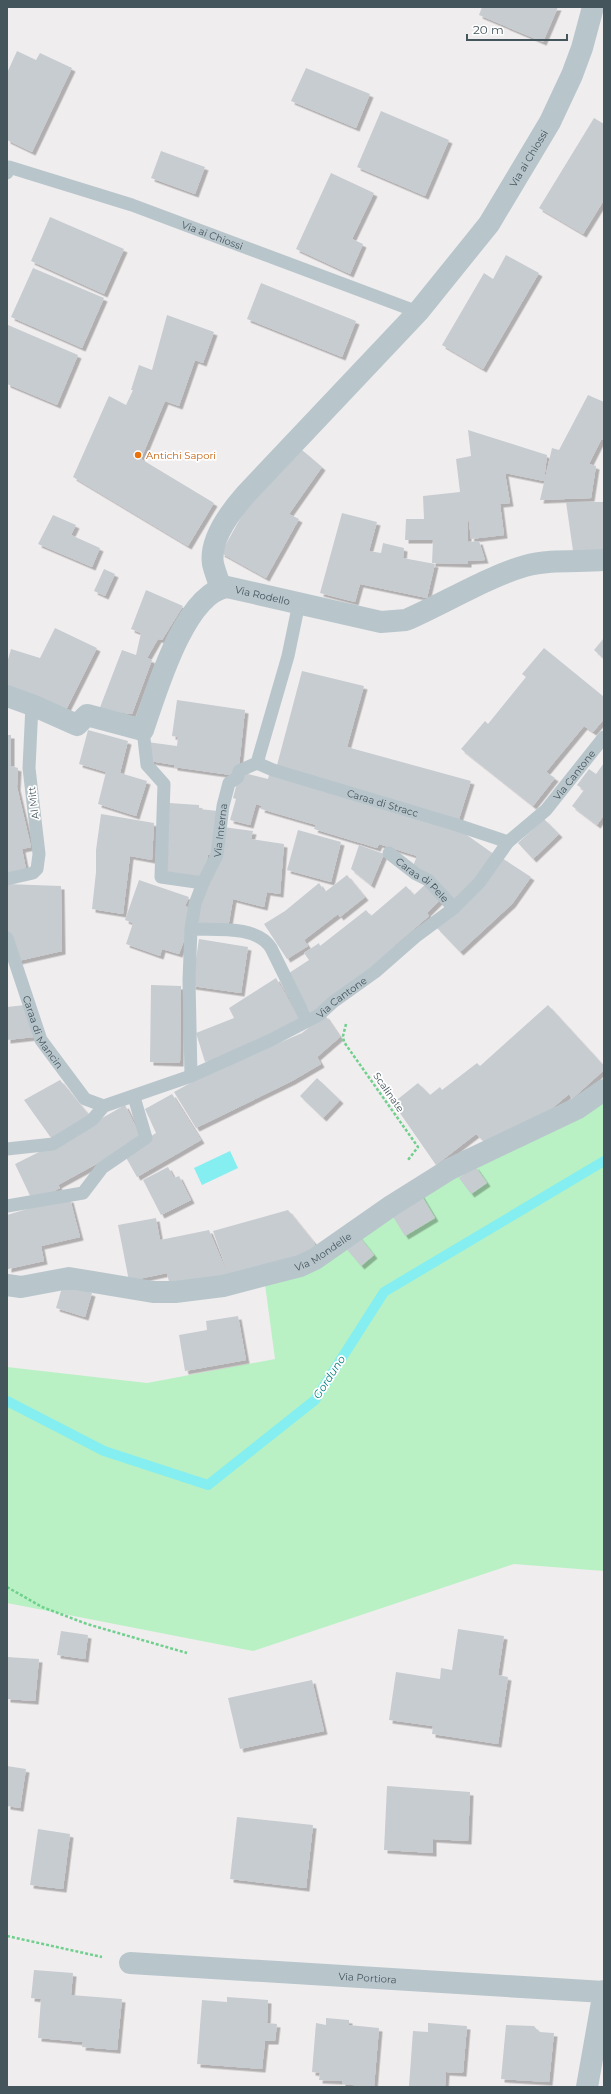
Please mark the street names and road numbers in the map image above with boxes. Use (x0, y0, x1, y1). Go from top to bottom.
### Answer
street label: Via ai Chiossi (507, 127, 551, 190)
street label: Via ai Chiossi (180, 218, 245, 253)
street label: Via Rodello (234, 583, 291, 608)
street label: Via Cantone (550, 747, 598, 803)
street label: Al Mitt (25, 786, 42, 820)
street label: Caraa di Stracc (345, 786, 420, 820)
street label: Via Interna (211, 803, 230, 858)
street label: Caraa di Pele (393, 855, 451, 905)
street label: Via Cantone (314, 974, 370, 1021)
street label: Caraa di Mancin (20, 994, 66, 1071)
street label: Scalinate (370, 1070, 407, 1115)
street label: Via Mondelle (293, 1230, 354, 1274)
street label: Via Portiora (338, 1970, 397, 1986)

